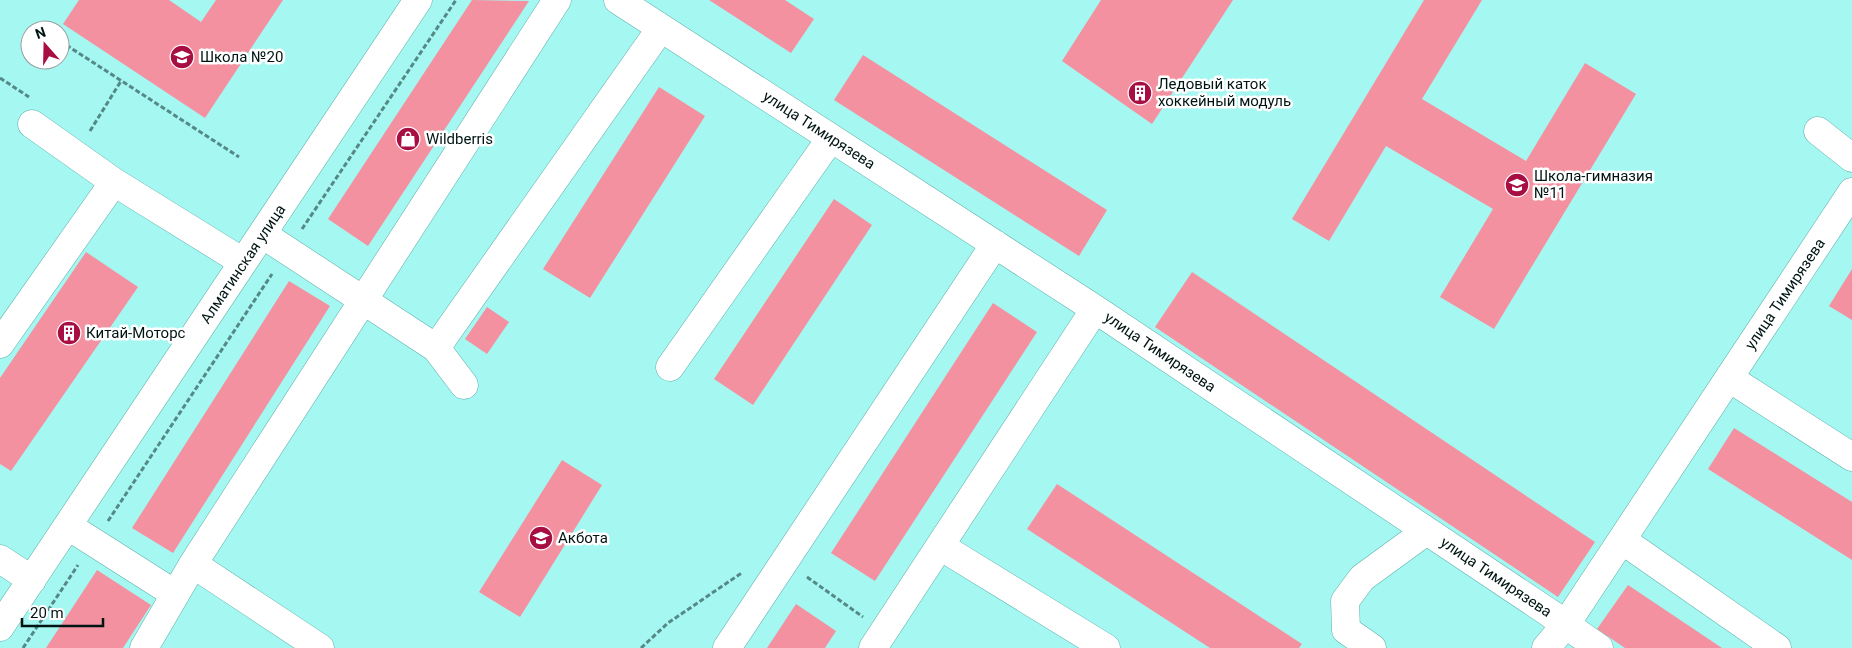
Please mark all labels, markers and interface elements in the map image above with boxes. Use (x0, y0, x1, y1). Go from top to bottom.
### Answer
north arrow (20, 20, 70, 70)
text: N (33, 24, 48, 42)
school or university icon: Школа №20 (169, 44, 195, 70)
place label: Школа №20 (200, 48, 283, 66)
place label: Ледовый каток хоккейный модуль (1158, 75, 1291, 110)
building icon: Ледовый каток хоккейный модуль (1127, 80, 1153, 106)
street label: улица Тимирязева (760, 87, 878, 173)
shop icon: Wildberris (395, 126, 421, 152)
place label: Wildberris (426, 130, 493, 148)
place label: Школа-гимназия №11 (1534, 167, 1653, 202)
school or university icon: Школа-гимназия №11 (1504, 172, 1530, 198)
street label: Алматинская улица (197, 201, 289, 327)
street label: улица Тимирязева (1741, 235, 1829, 353)
street label: улица Тимирязева (1101, 308, 1219, 396)
building icon: Китай-Моторс (56, 320, 82, 346)
place label: Китай-Моторс (86, 324, 186, 342)
school or university icon: Акбота (528, 525, 554, 551)
place label: Акбота (558, 529, 608, 547)
street label: улица Тимирязева (1437, 533, 1555, 621)
scale bar (22, 596, 104, 628)
text: 20 m (30, 604, 64, 622)

